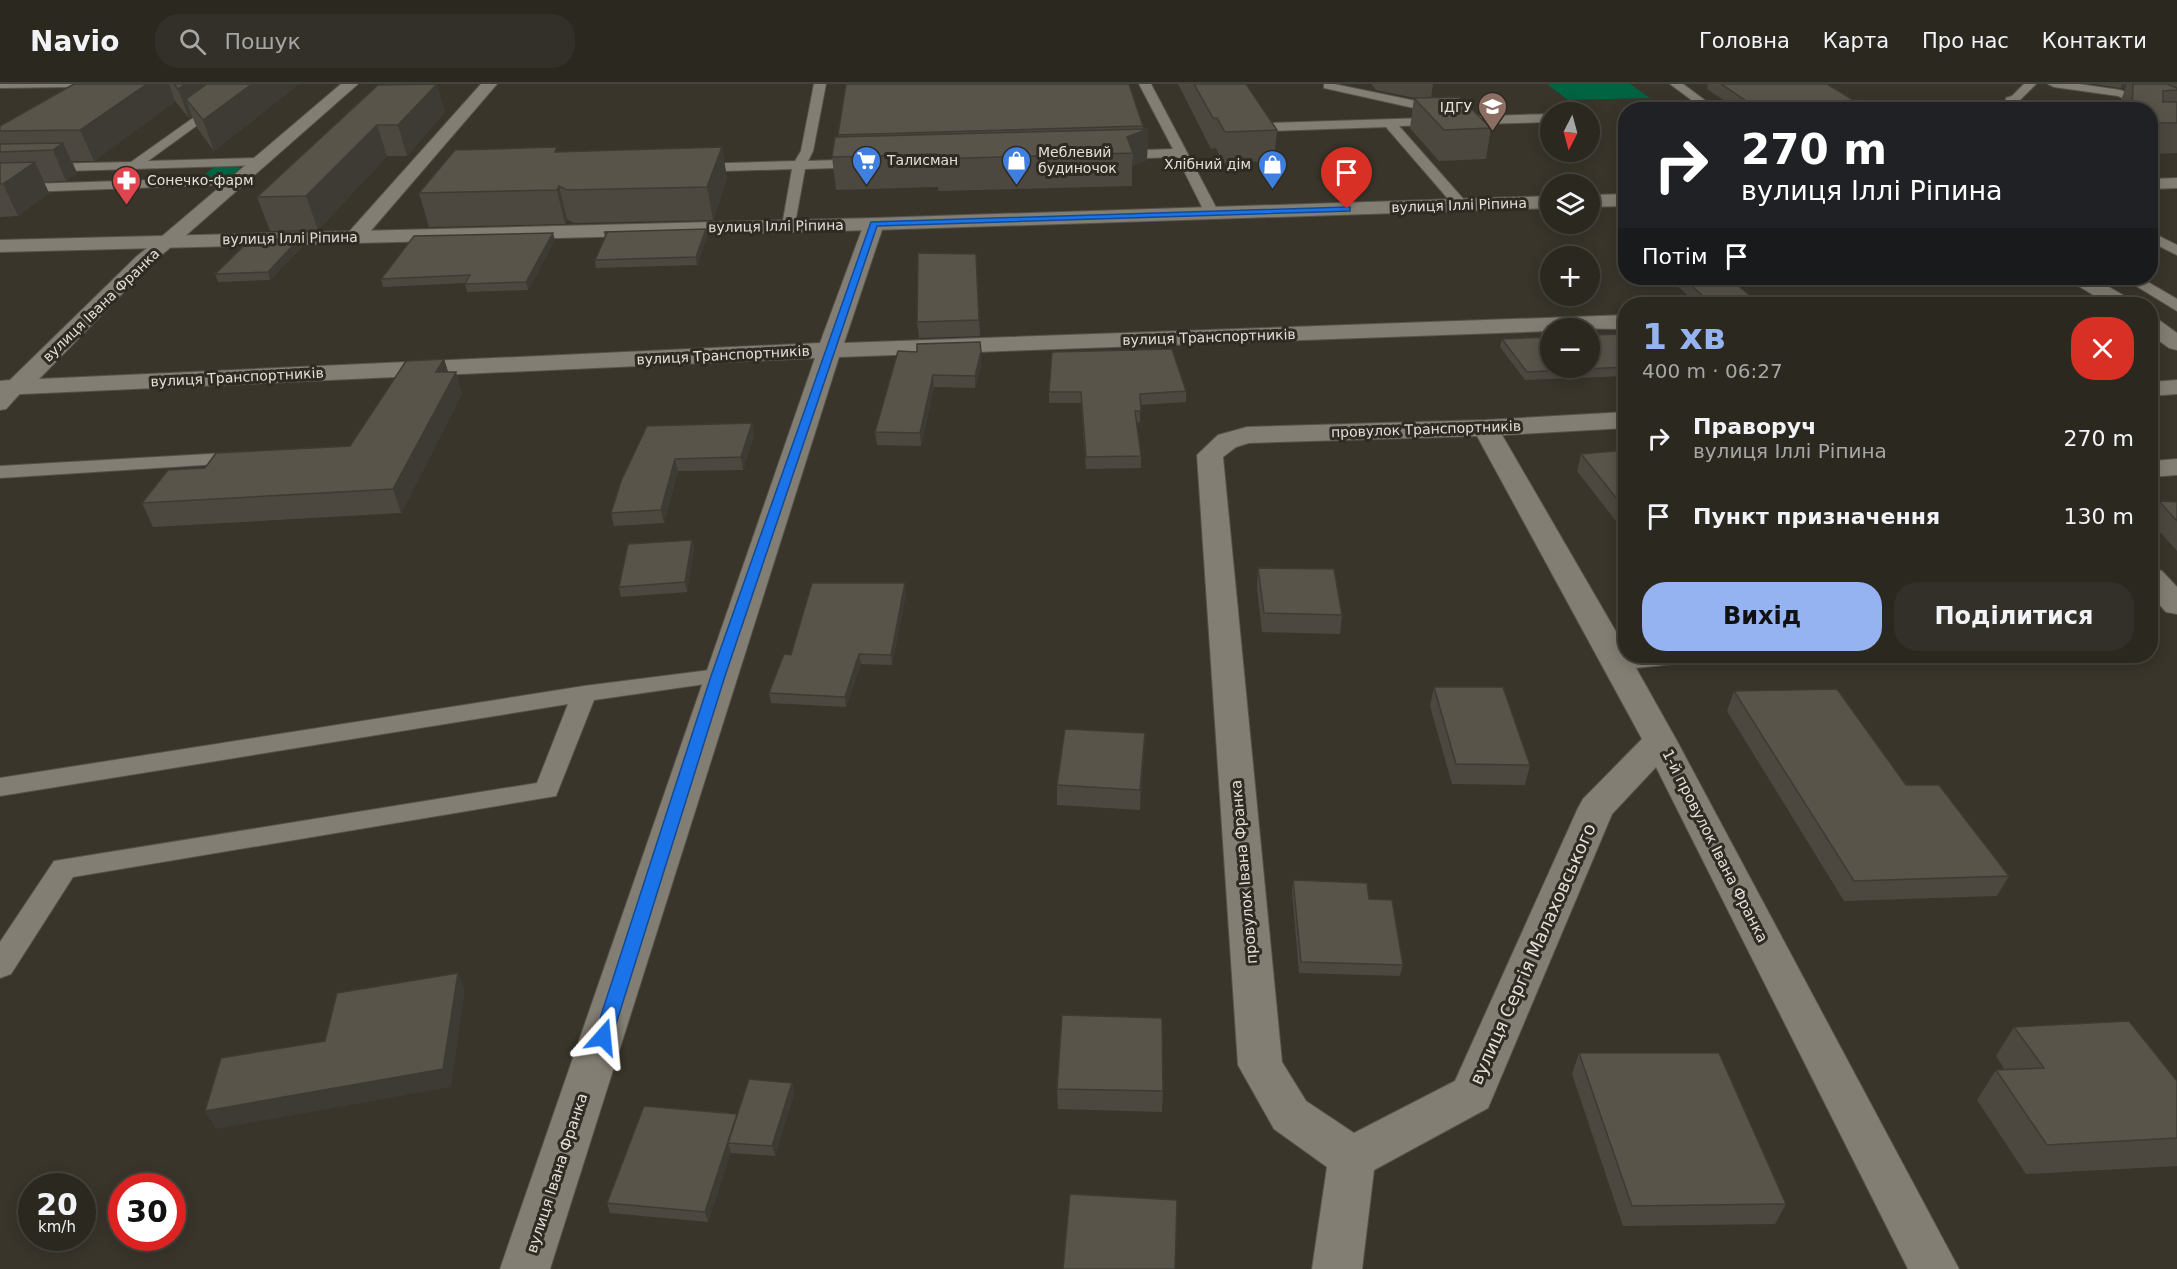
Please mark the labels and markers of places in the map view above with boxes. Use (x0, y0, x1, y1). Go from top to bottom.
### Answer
school or university icon: ІДГУ (1477, 91, 1509, 133)
place label: ІДГУ (1440, 99, 1472, 115)
supermarket icon: Талисман (850, 144, 882, 186)
shop icon: Меблевий будиночок (1001, 144, 1033, 186)
place label: Меблевий будиночок (1038, 144, 1117, 176)
pin (1321, 147, 1372, 209)
shop icon: Хлібний дім (1256, 148, 1288, 190)
place label: Талисман (886, 152, 958, 168)
place label: Хлібний дім (1164, 156, 1251, 172)
pharmacy icon: Сонечко-фарм (110, 164, 142, 206)
place label: Сонечко-фарм (147, 172, 253, 188)

